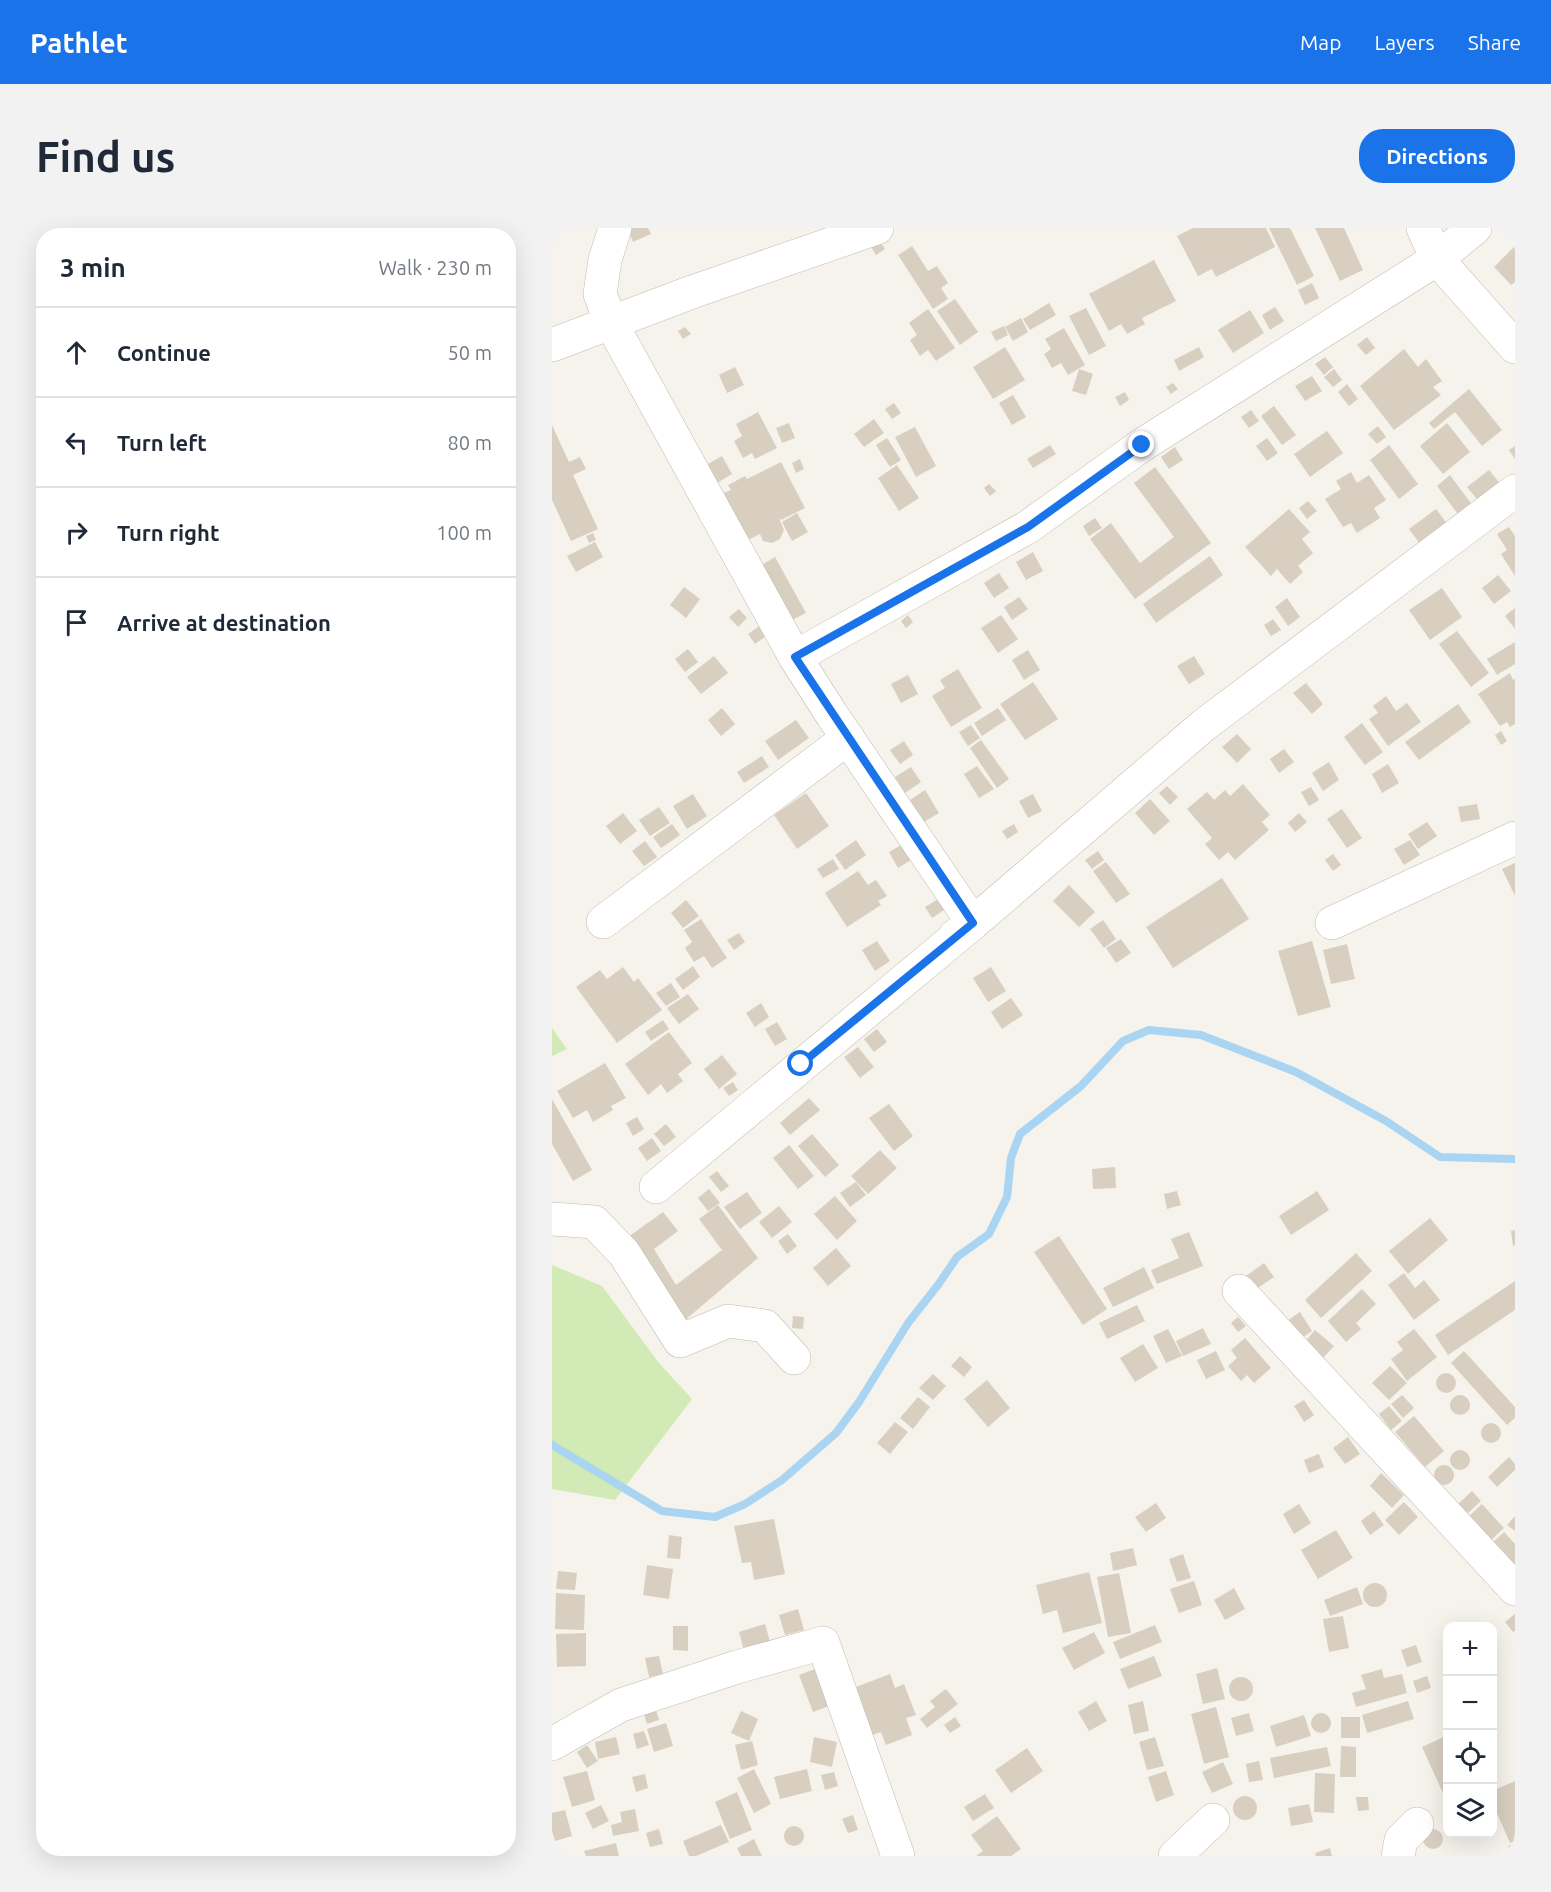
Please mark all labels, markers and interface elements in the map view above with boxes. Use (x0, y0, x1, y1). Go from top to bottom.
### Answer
text: Pathlet (30, 27, 128, 58)
text: Map (1300, 30, 1341, 54)
text: Layers (1374, 30, 1435, 54)
text: Share (1468, 30, 1521, 54)
button: Directions (1359, 129, 1515, 183)
text: Find us (36, 133, 175, 180)
text: 3 min (60, 253, 126, 282)
text: Walk · 230 m (379, 256, 492, 279)
icon: ahead (60, 336, 93, 369)
text: Continue (117, 340, 211, 365)
text: 50 m (448, 341, 492, 364)
icon: left (60, 426, 93, 459)
text: Turn left (117, 430, 207, 455)
text: 80 m (448, 431, 492, 454)
route end (1128, 431, 1154, 457)
icon: right (60, 516, 93, 549)
text: Turn right (117, 520, 219, 545)
text: 100 m (436, 521, 492, 544)
icon: arrive (60, 606, 93, 639)
text: Arrive at destination (117, 610, 331, 635)
route start (787, 1050, 813, 1076)
map controls (1443, 1622, 1497, 1838)
button: + (1443, 1622, 1497, 1676)
button: − (1443, 1676, 1497, 1730)
button: locate (1443, 1730, 1497, 1784)
button: layers (1443, 1784, 1497, 1838)

